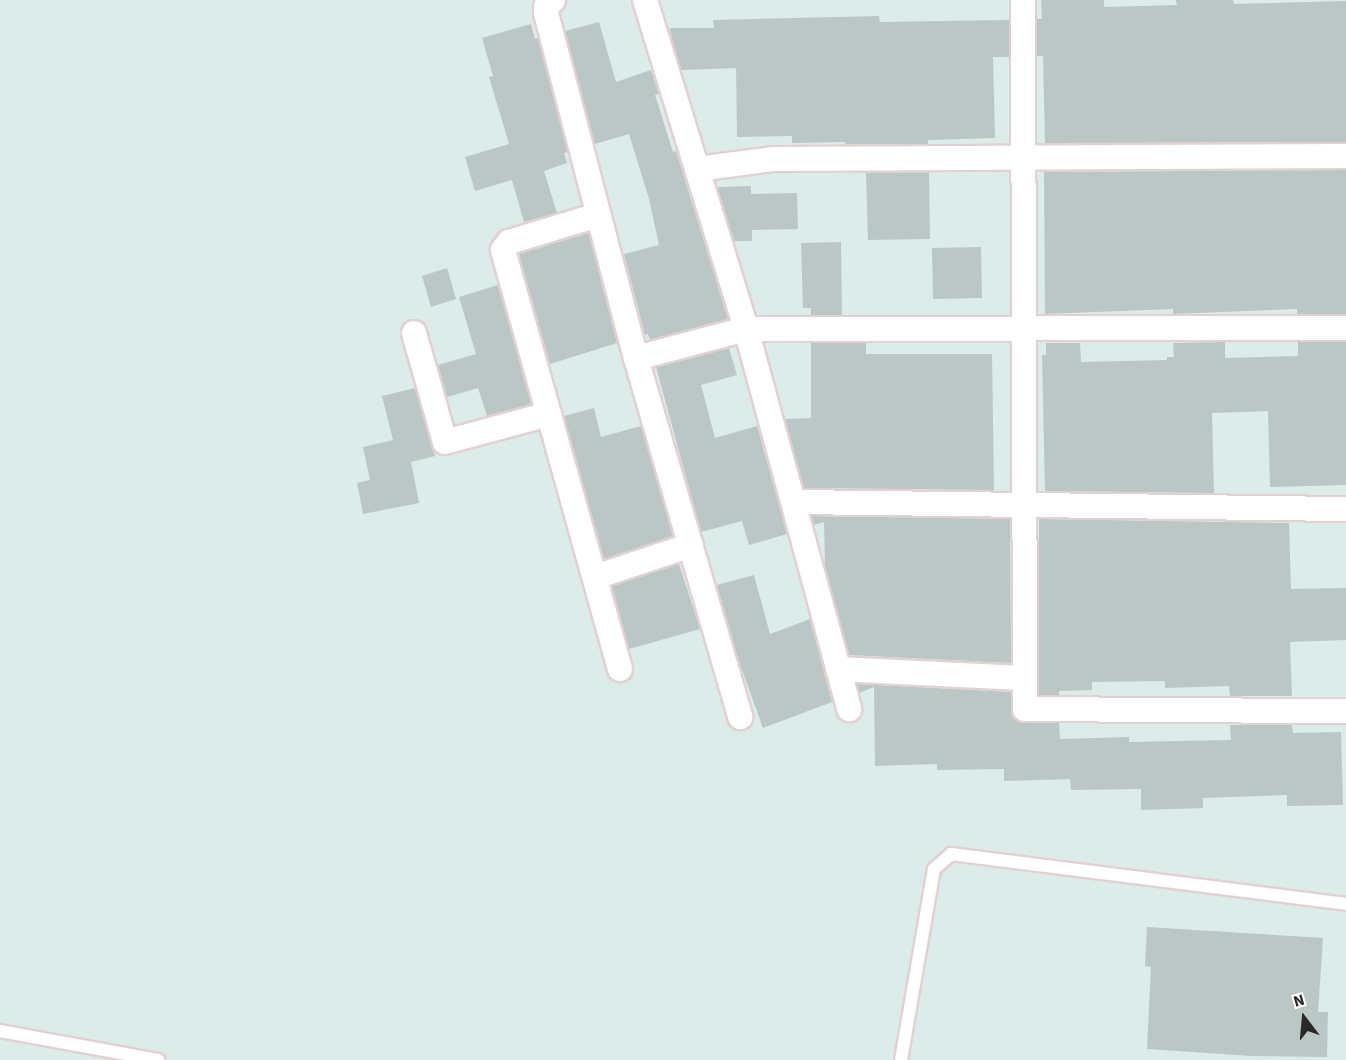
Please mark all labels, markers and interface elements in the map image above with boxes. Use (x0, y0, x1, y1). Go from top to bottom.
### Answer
north arrow (1274, 988, 1334, 1048)
text: N (1291, 989, 1307, 1013)

